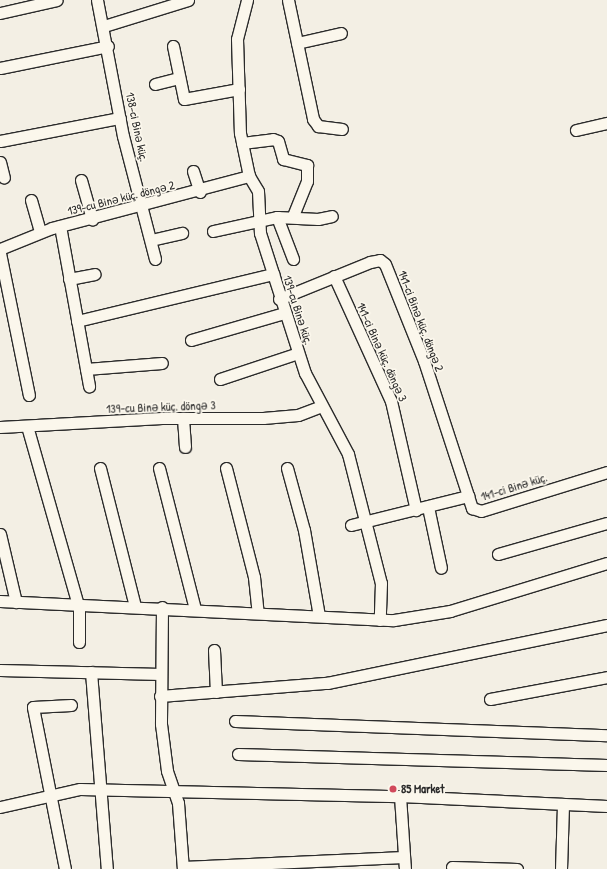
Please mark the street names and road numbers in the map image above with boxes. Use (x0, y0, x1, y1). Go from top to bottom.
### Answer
street label: 138-ci Binə küç. (123, 91, 151, 163)
street label: 139-cu Binə küç. döngə 2 (66, 178, 176, 218)
street label: 141-ci Binə küç. döngə 2 (395, 269, 447, 373)
street label: 139-cu Binə küç. (280, 274, 316, 346)
street label: 141-ci Binə küç. döngə 3 (354, 300, 410, 404)
street label: 139-cu Binə küç. döngə 3 (106, 398, 216, 416)
street label: 141-ci Binə küç. (479, 470, 549, 504)

